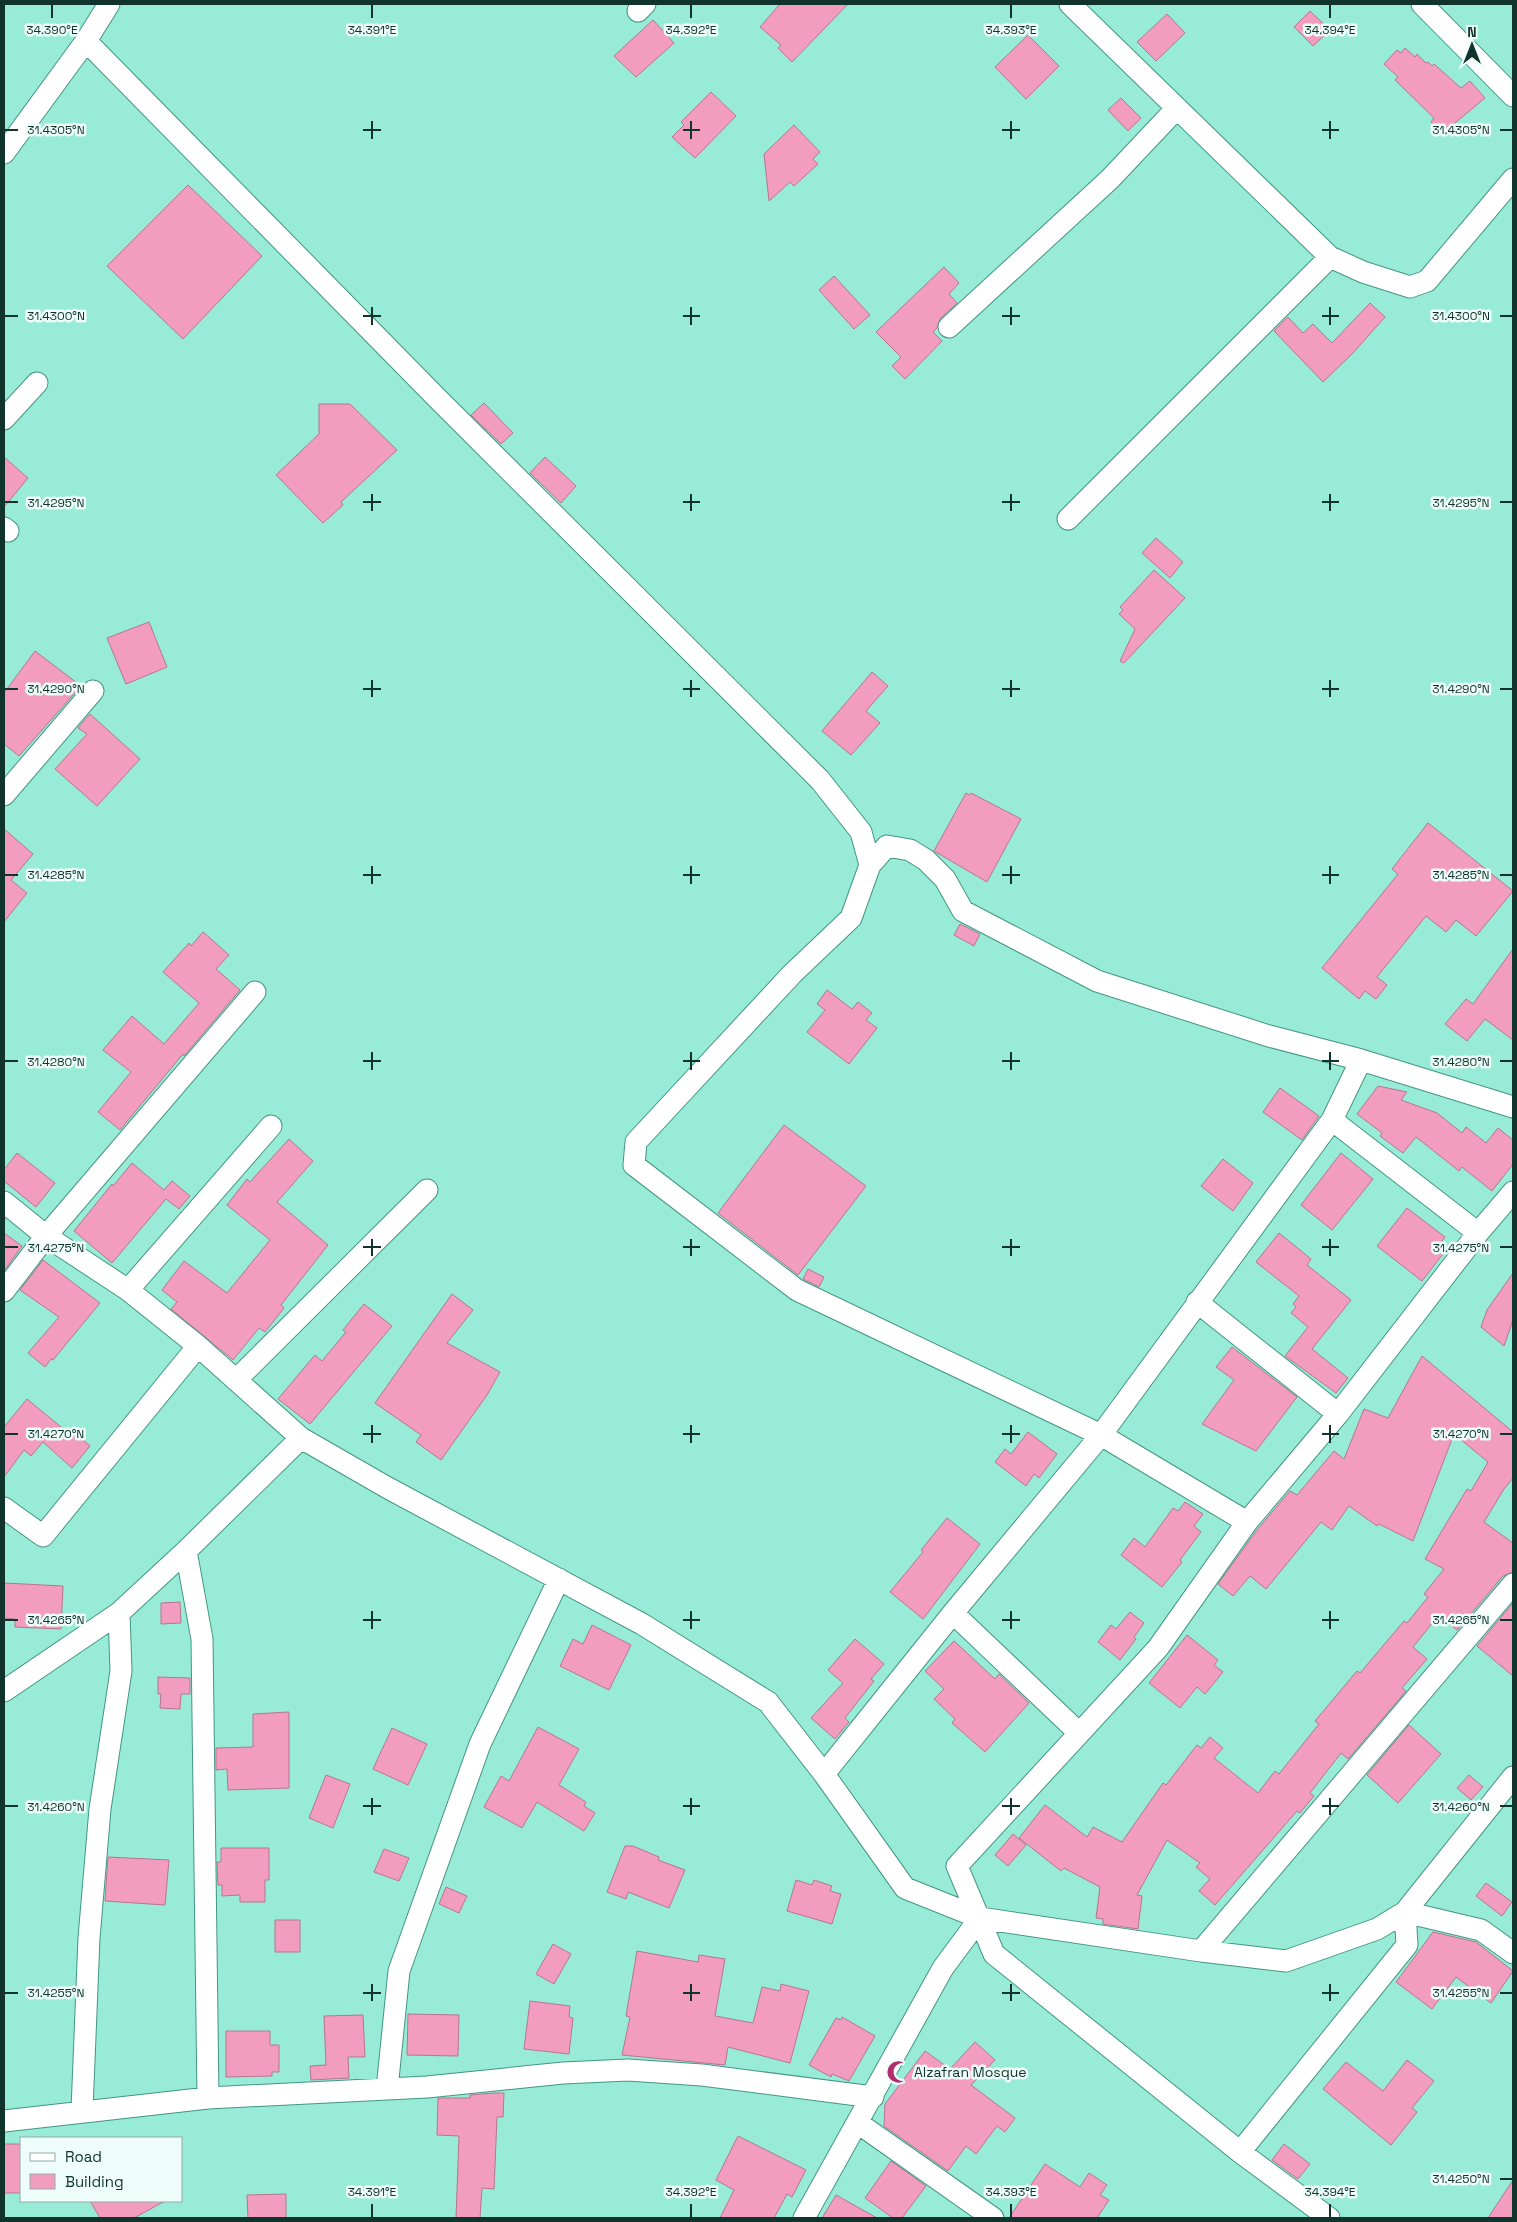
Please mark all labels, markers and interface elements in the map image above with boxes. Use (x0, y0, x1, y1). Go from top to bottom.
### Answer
north arrow (1447, 20, 1497, 70)
text: 34.390°E (26, 22, 78, 38)
text: 34.391°E (348, 22, 397, 38)
text: 34.392°E (666, 22, 717, 38)
text: 34.393°E (986, 22, 1037, 38)
text: 34.394°E (1304, 22, 1356, 38)
text: N (1467, 23, 1477, 41)
text: 31.4305°N (27, 122, 85, 138)
text: 31.4305°N (1432, 122, 1490, 138)
text: 31.4300°N (27, 308, 85, 324)
text: 31.4300°N (1432, 308, 1490, 324)
text: 31.4295°N (28, 495, 84, 511)
text: 31.4295°N (1433, 495, 1489, 511)
text: 31.4290°N (27, 681, 85, 697)
text: 31.4290°N (1432, 681, 1490, 697)
text: 31.4285°N (27, 867, 85, 883)
text: 31.4285°N (1432, 867, 1490, 883)
text: 31.4280°N (27, 1054, 85, 1070)
text: 31.4280°N (1432, 1054, 1490, 1070)
text: 31.4275°N (28, 1240, 84, 1256)
text: 31.4275°N (1433, 1240, 1489, 1256)
text: 31.4270°N (28, 1426, 84, 1442)
text: 31.4270°N (1433, 1426, 1489, 1442)
text: 31.4265°N (28, 1612, 84, 1628)
text: 31.4265°N (1433, 1612, 1489, 1628)
text: 31.4260°N (27, 1799, 85, 1815)
text: 31.4260°N (1432, 1799, 1490, 1815)
text: 31.4255°N (28, 1985, 84, 2001)
text: 31.4255°N (1433, 1985, 1489, 2001)
mosque icon: Alzafran Mosque (885, 2059, 911, 2085)
place label: Alzafran Mosque (914, 2063, 1027, 2081)
legend (20, 2137, 182, 2202)
text: Road (65, 2147, 102, 2166)
text: 31.4250°N (1432, 2171, 1490, 2187)
text: Building (65, 2172, 124, 2191)
text: 34.391°E (348, 2184, 397, 2200)
text: 34.392°E (666, 2184, 717, 2200)
text: 34.393°E (986, 2184, 1037, 2200)
text: 34.394°E (1304, 2184, 1356, 2200)

